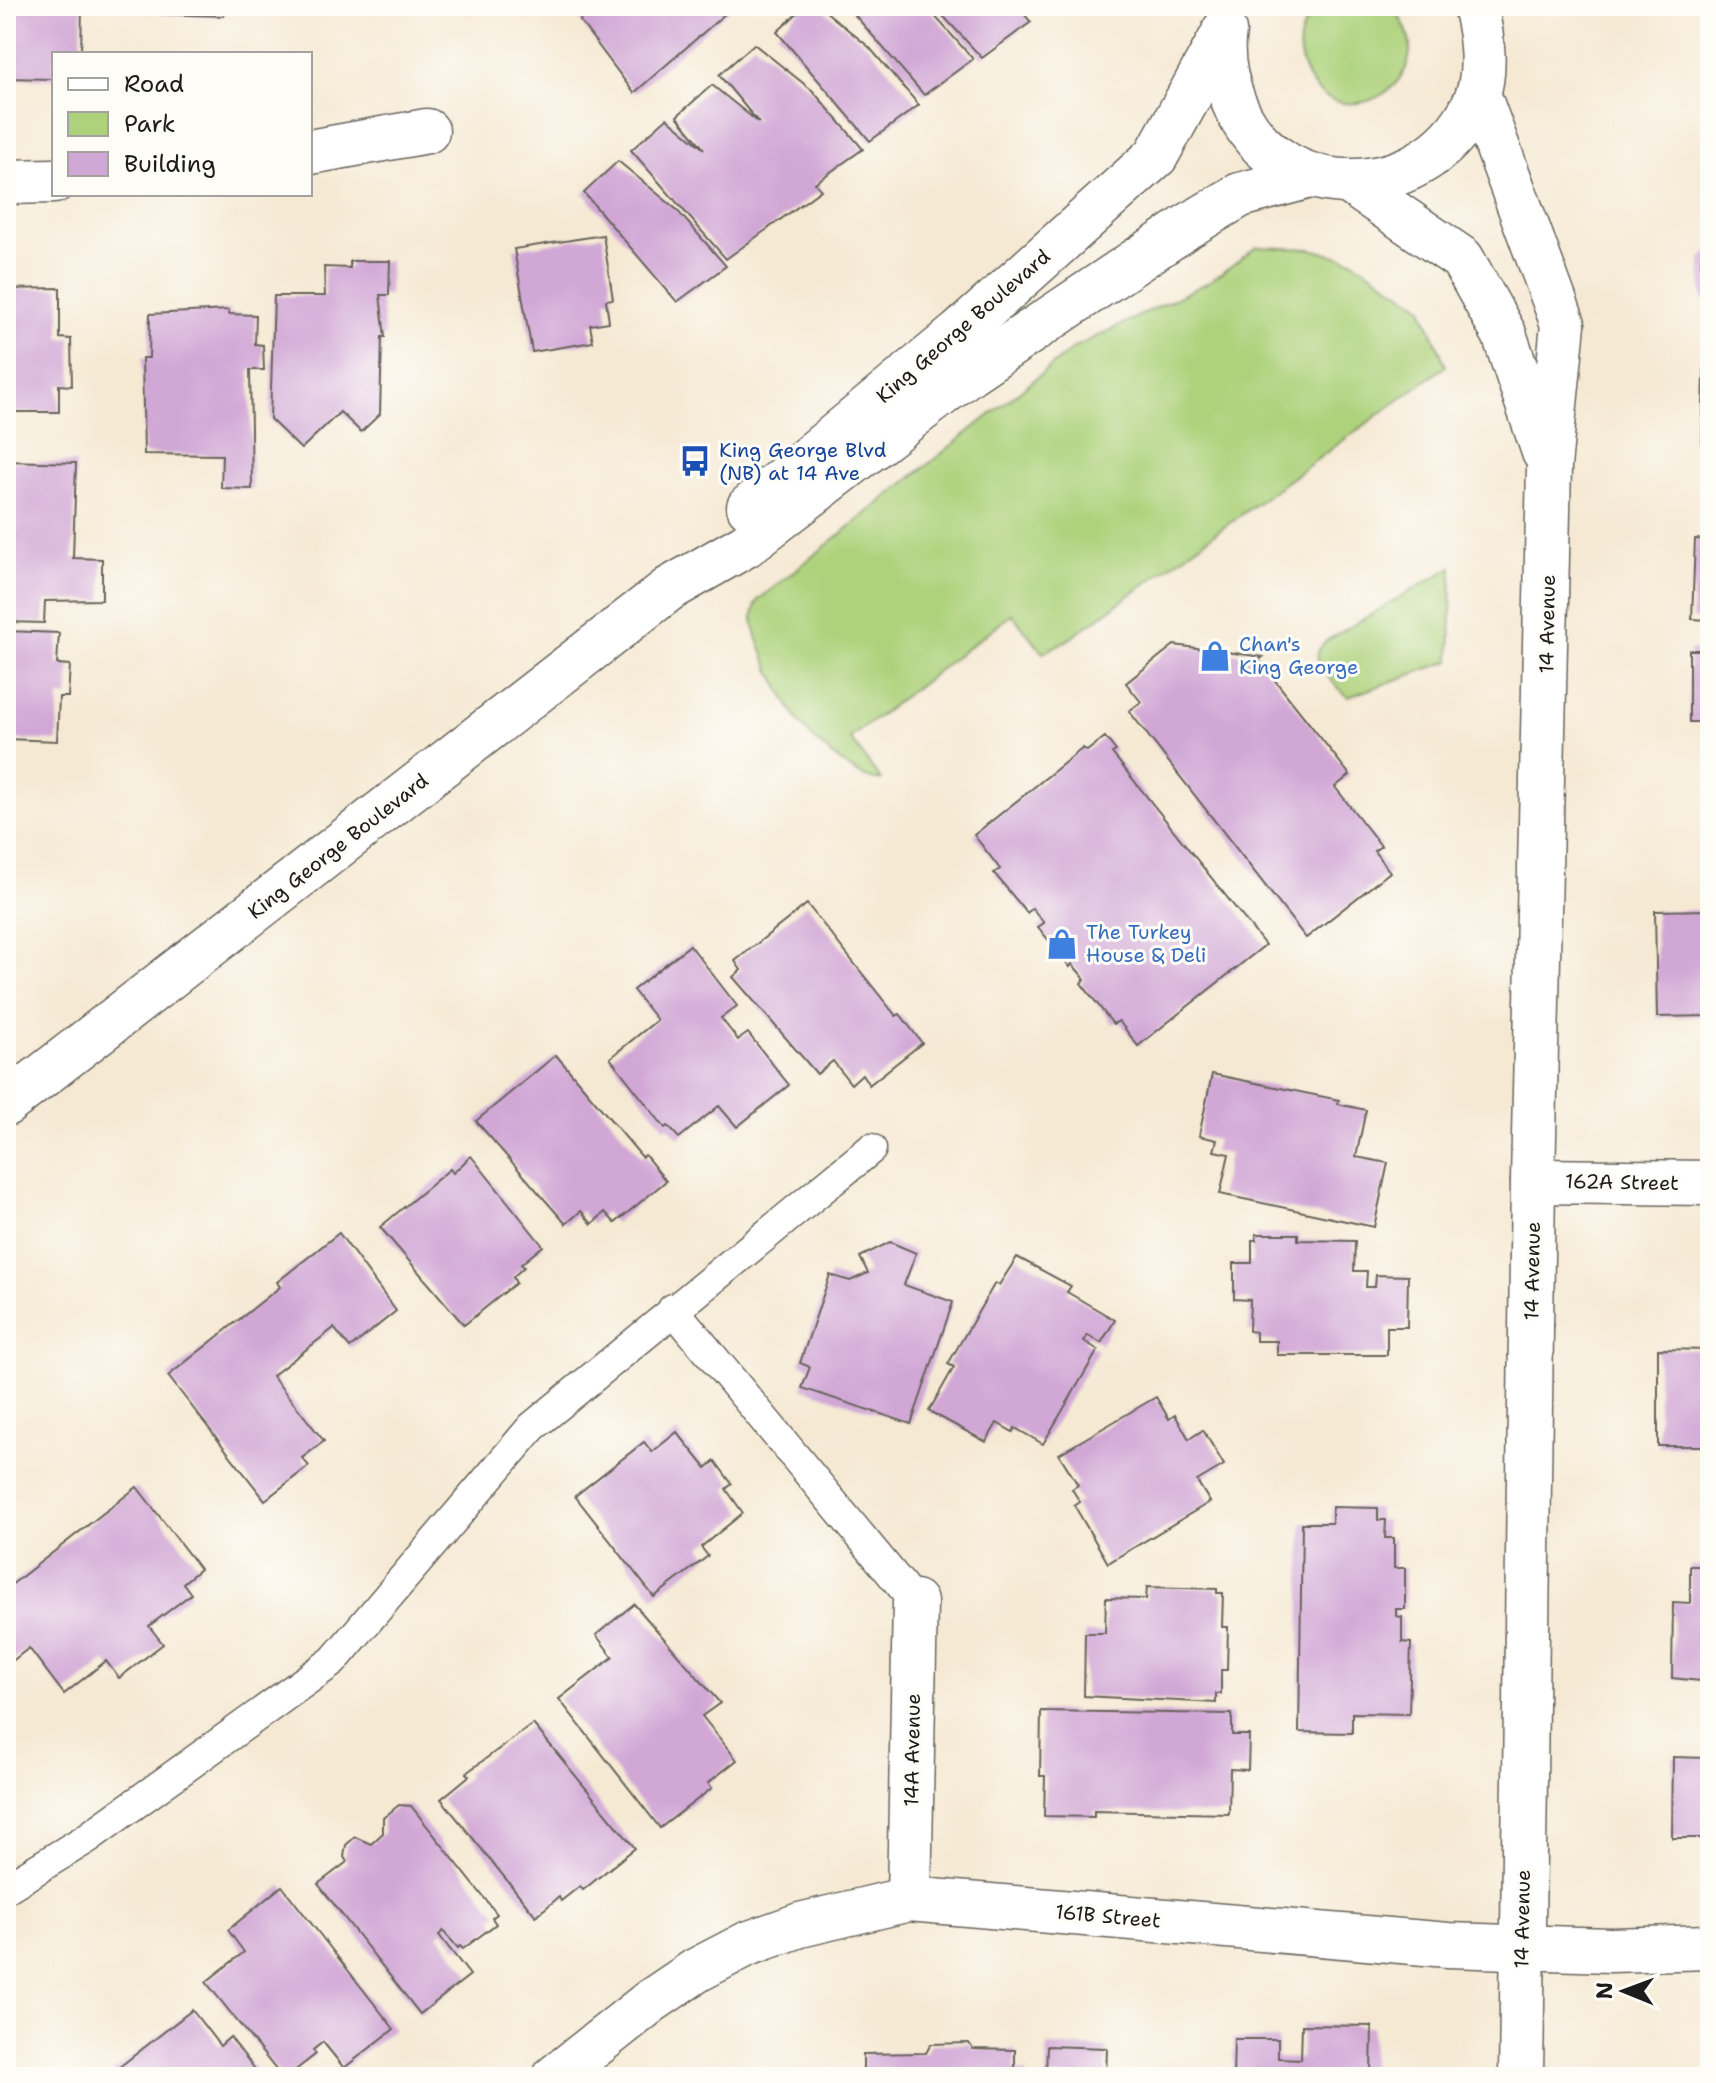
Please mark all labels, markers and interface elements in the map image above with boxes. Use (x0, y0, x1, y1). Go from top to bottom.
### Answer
legend (52, 52, 312, 196)
text: Road (124, 68, 184, 100)
text: Park (124, 108, 176, 140)
text: Building (124, 148, 216, 180)
street label: King George Boulevard (871, 243, 1056, 409)
place label: King George Blvd (NB) at 14 Ave (719, 437, 887, 486)
bus stop icon: King George Blvd (NB) at 14 Ave (678, 444, 712, 478)
street label: 14 Avenue (1533, 574, 1561, 674)
place label: Chan's King George (1239, 631, 1358, 680)
shop icon: Chan's King George (1198, 639, 1232, 673)
street label: King George Boulevard (242, 767, 434, 925)
place label: The Turkey House & Deli (1086, 919, 1207, 968)
shop icon: The Turkey House & Deli (1045, 927, 1079, 961)
street label: 162A Street (1565, 1168, 1679, 1196)
street label: 14 Avenue (1518, 1221, 1546, 1321)
street label: 14A Avenue (898, 1693, 926, 1807)
street label: 14 Avenue (1508, 1869, 1536, 1969)
street label: 161B Street (1054, 1898, 1162, 1934)
north arrow (1584, 1951, 1664, 2031)
text: N (1590, 1982, 1619, 2000)

